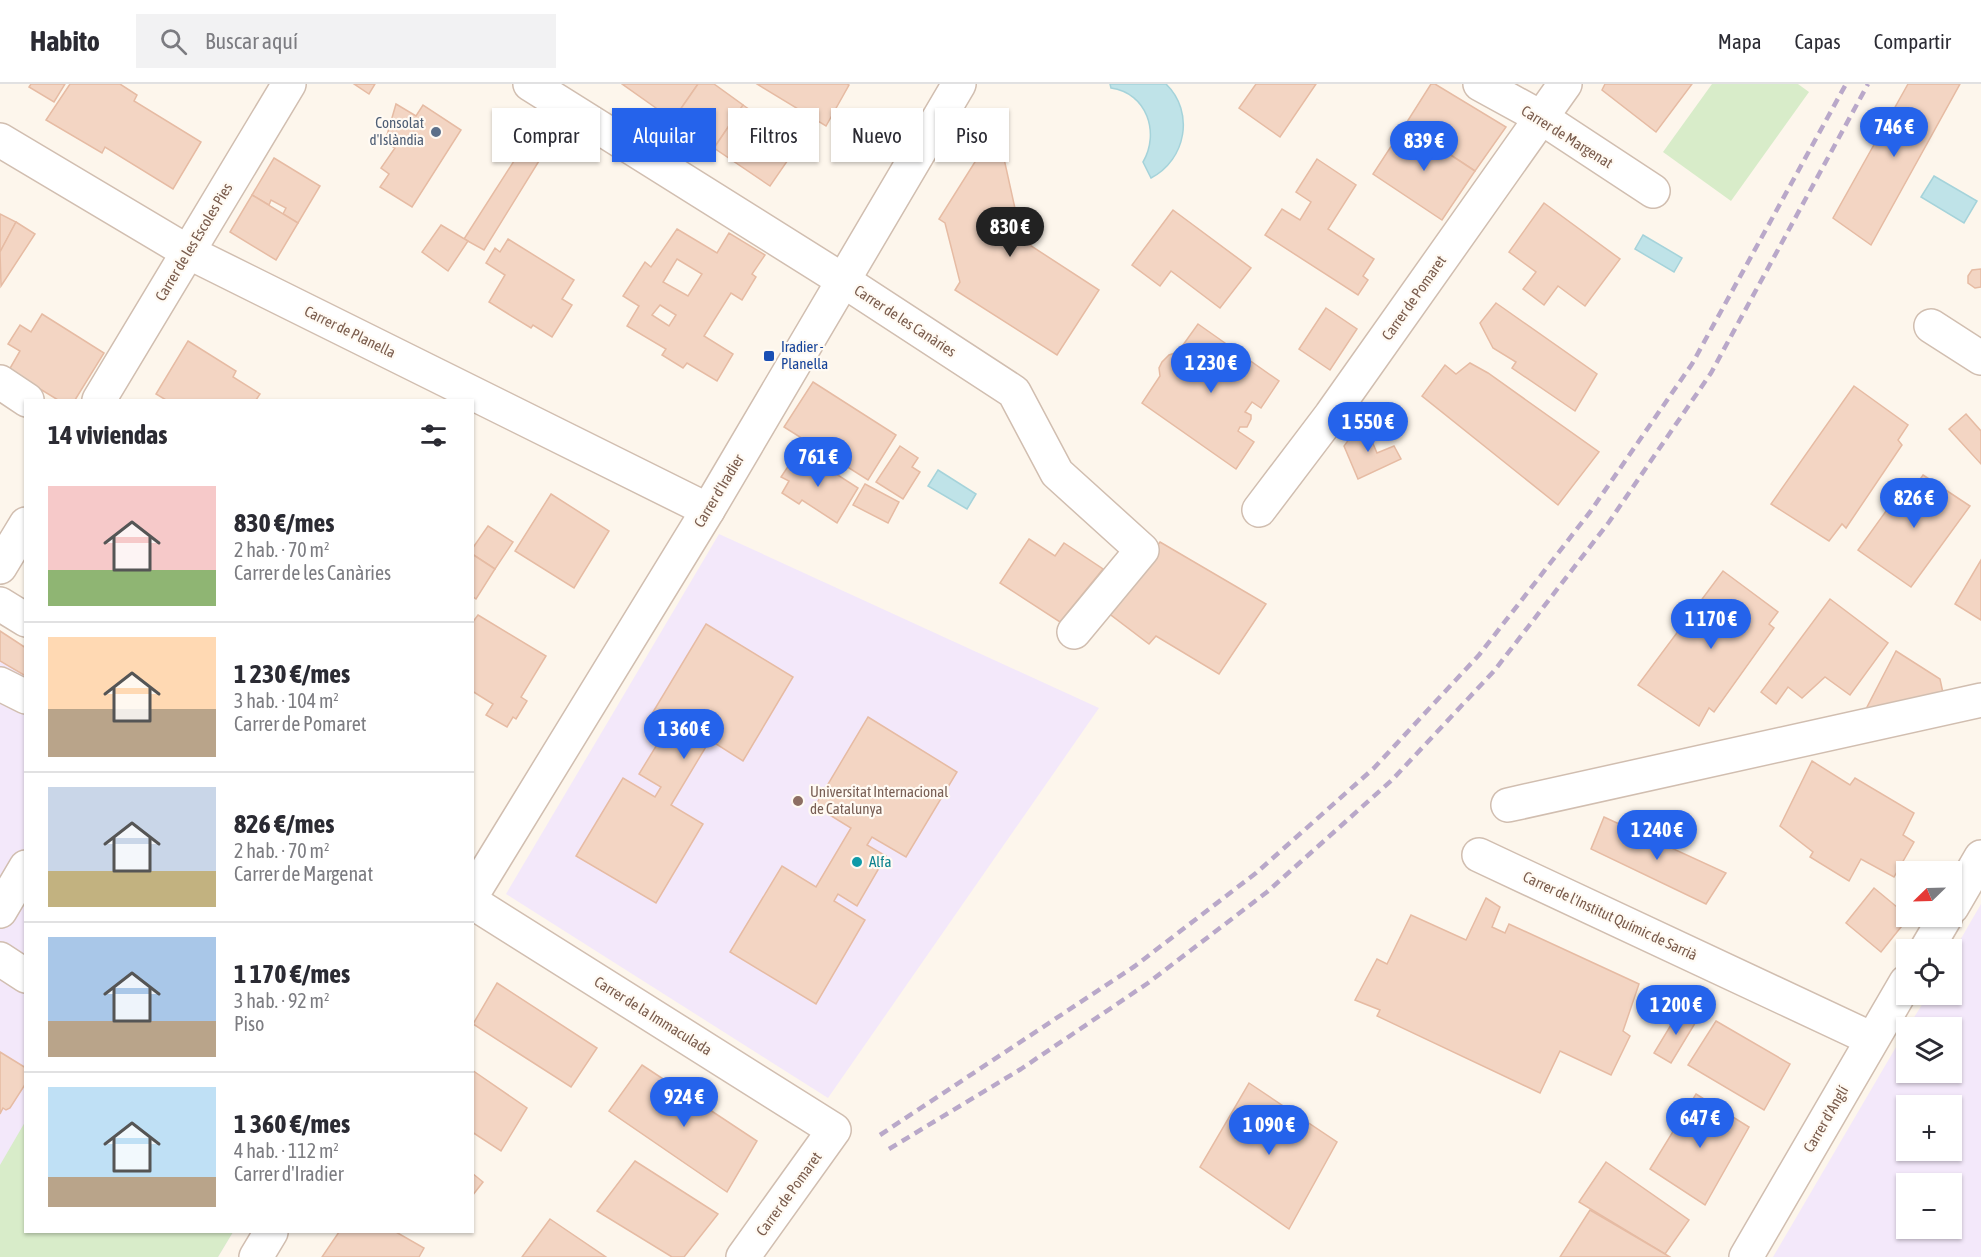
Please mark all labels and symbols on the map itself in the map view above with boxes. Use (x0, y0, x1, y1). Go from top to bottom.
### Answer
street label: Carrer de Margenat (1519, 102, 1616, 171)
pin: 746 € (1852, 107, 1936, 158)
place label: Consolat d'Islàndia (370, 114, 424, 148)
pin: 839 € (1382, 121, 1466, 172)
marker: Consolat d'Islàndia (429, 125, 443, 139)
street label: Carrer de les Escoles Pies (152, 180, 236, 304)
pin: 830 € (968, 207, 1052, 258)
street label: Carrer de Pomaret (1378, 252, 1449, 343)
street label: Carrer de les Canàries (851, 281, 959, 360)
street label: Carrer de Planella (302, 302, 399, 361)
place label: Iradier - Planella (781, 338, 828, 372)
pin: 1 230 € (1156, 343, 1266, 394)
marker: Iradier - Planella (762, 349, 776, 363)
pin: 1 550 € (1313, 402, 1423, 453)
pin: 761 € (776, 437, 860, 488)
street label: Carrer d'Iradier (690, 451, 747, 530)
pin: 826 € (1872, 478, 1956, 529)
pin: 1 170 € (1656, 599, 1766, 650)
pin: 1 360 € (629, 709, 739, 760)
place label: Universitat Internacional de Catalunya (810, 783, 948, 817)
marker: Universitat Internacional de Catalunya (791, 794, 805, 808)
pin: 1 240 € (1602, 810, 1712, 861)
place label: Alfa (869, 853, 891, 870)
marker: Alfa (850, 855, 864, 869)
north arrow (1896, 861, 1962, 927)
street label: Carrer de l'Institut Químic de Sarrià (1520, 868, 1700, 963)
street label: Carrer de la Immaculada (591, 973, 715, 1059)
pin: 1 200 € (1621, 985, 1731, 1036)
pin: 924 € (642, 1077, 726, 1128)
street label: Carrer d'Anglí (1800, 1082, 1852, 1155)
pin: 647 € (1658, 1098, 1742, 1149)
pin: 1 090 € (1214, 1105, 1324, 1156)
street label: Carrer de Pomaret (752, 1148, 825, 1239)

